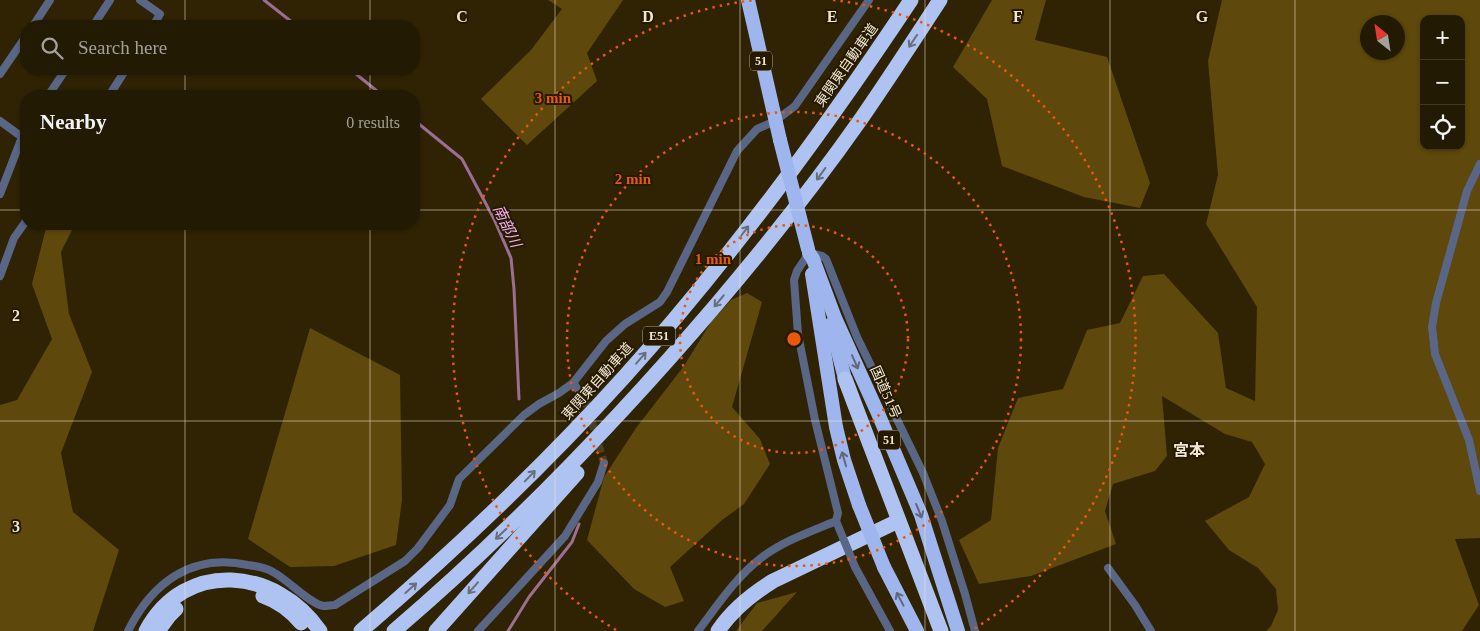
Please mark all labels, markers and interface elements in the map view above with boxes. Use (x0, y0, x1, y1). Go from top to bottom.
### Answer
text: C (456, 8, 468, 25)
text: D (642, 8, 654, 25)
text: E (827, 8, 837, 25)
text: F (1013, 8, 1023, 25)
text: G (1196, 8, 1209, 25)
north arrow (1360, 15, 1405, 60)
map controls (1420, 15, 1465, 150)
button: + (1420, 15, 1465, 60)
search box (20, 20, 420, 75)
street label: 東関東自動車道 (812, 21, 881, 110)
one-way arrow (908, 33, 918, 47)
icon: search (38, 34, 66, 62)
text: Search here (78, 37, 167, 58)
road number: 51 (750, 51, 772, 70)
button: − (1420, 60, 1465, 105)
text: 3 min (535, 90, 572, 106)
button: locate (1420, 105, 1465, 150)
text: Nearby (40, 110, 107, 134)
text: 0 results (346, 114, 400, 131)
one-way arrow (815, 167, 826, 180)
text: 2 min (615, 171, 652, 187)
water label: 南部川 (490, 202, 525, 252)
one-way arrow (738, 226, 749, 239)
text: 1 min (695, 251, 732, 267)
one-way arrow (714, 294, 725, 307)
text: 2 (12, 307, 20, 324)
road number: E51 (643, 326, 675, 346)
centre of rings (785, 330, 803, 348)
street label: 東関東自動車道 (559, 340, 636, 423)
one-way arrow (635, 352, 646, 365)
one-way arrow (850, 354, 860, 369)
street label: 国道51号 (867, 364, 904, 421)
road number: 51 (878, 430, 900, 450)
district label: 宮本 (1173, 442, 1205, 459)
one-way arrow (839, 451, 849, 467)
one-way arrow (523, 471, 535, 483)
one-way arrow (915, 503, 924, 519)
text: 3 (12, 518, 20, 535)
one-way arrow (494, 528, 507, 540)
one-way arrow (467, 581, 479, 594)
one-way arrow (404, 582, 417, 593)
one-way arrow (894, 592, 904, 607)

